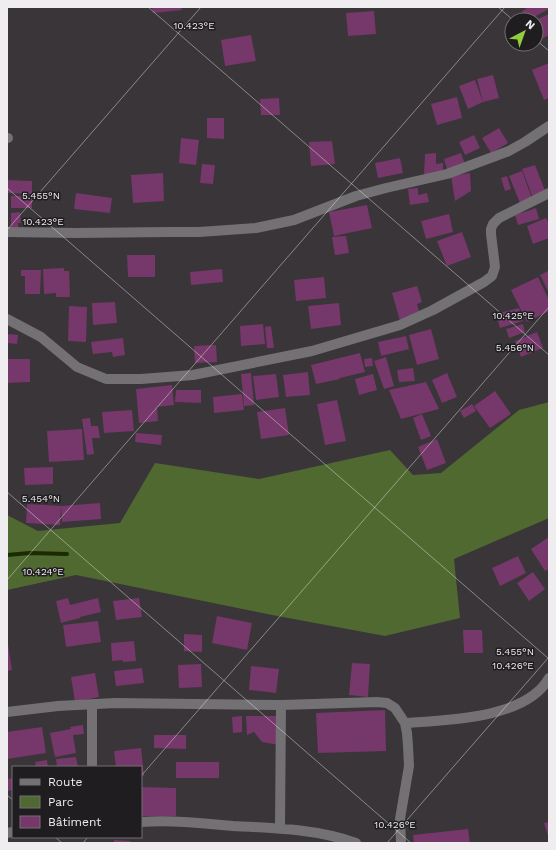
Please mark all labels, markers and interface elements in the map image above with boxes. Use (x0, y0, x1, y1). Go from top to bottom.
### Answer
north arrow (504, 12, 544, 52)
text: N (523, 17, 538, 32)
text: 10.423°E (173, 20, 215, 31)
text: 5.455°N (22, 190, 60, 201)
text: 10.423°E (22, 216, 64, 227)
text: 10.425°E (492, 310, 534, 321)
text: 5.456°N (496, 342, 534, 353)
text: 5.454°N (22, 493, 60, 504)
text: 10.424°E (22, 566, 64, 577)
text: 5.455°N (496, 646, 534, 657)
text: 10.426°E (492, 660, 534, 671)
legend (12, 766, 142, 838)
text: Route (48, 775, 82, 789)
text: Parc (48, 795, 74, 809)
text: Bâtiment (48, 815, 101, 829)
text: 10.426°E (374, 819, 416, 830)

